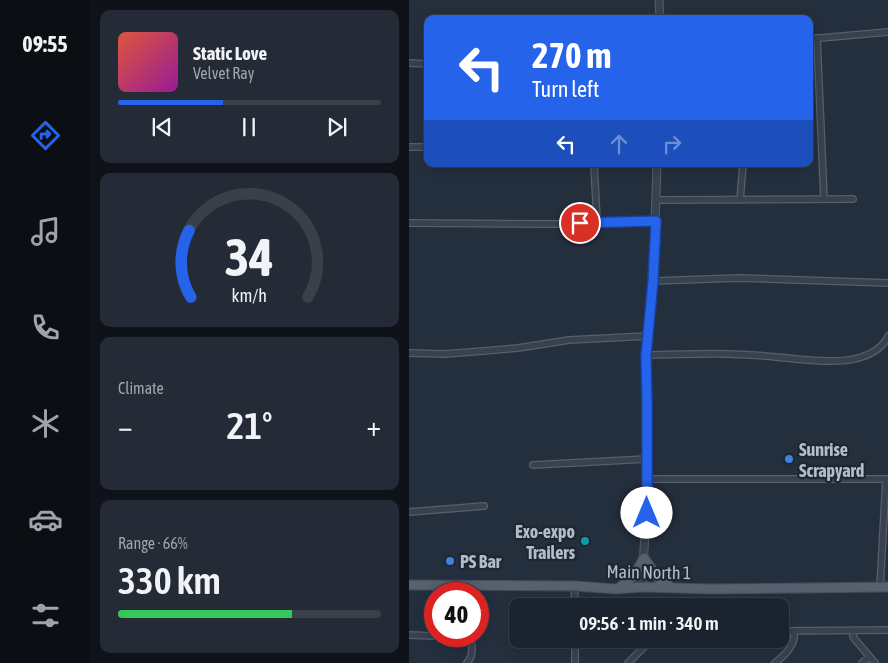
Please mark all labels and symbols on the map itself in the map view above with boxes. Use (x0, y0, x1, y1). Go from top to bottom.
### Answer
pin (559, 202, 601, 244)
place label: Sunrise Scrapyard (799, 439, 864, 481)
marker: Sunrise Scrapyard (783, 453, 795, 465)
position arrow (620, 486, 672, 538)
place label: Exo-expo Trailers (515, 521, 576, 563)
marker: Exo-expo Trailers (579, 535, 591, 547)
place label: PS Bar (460, 551, 502, 572)
marker: PS Bar (444, 555, 456, 567)
street label: Main North 1 (606, 561, 692, 583)
speed limit sign: 40 (424, 582, 489, 647)

